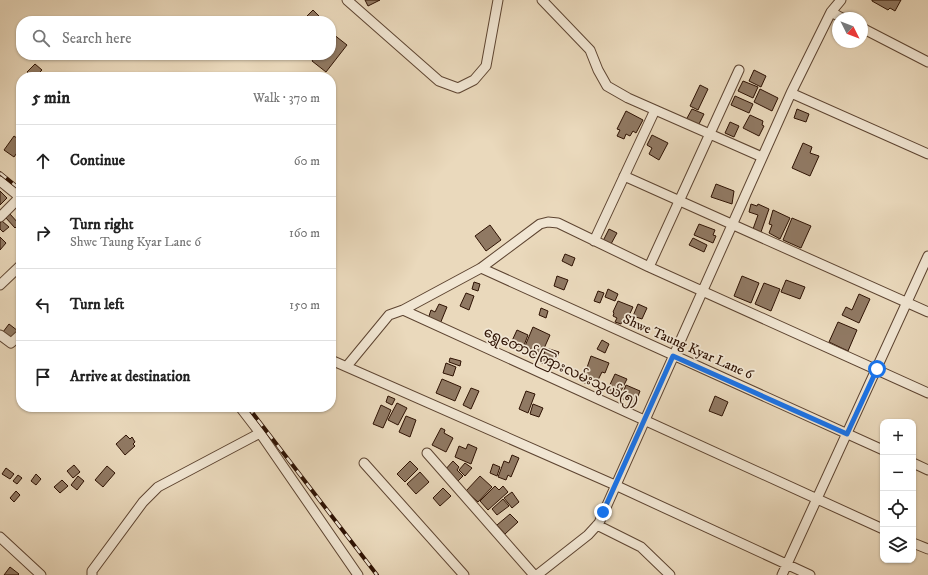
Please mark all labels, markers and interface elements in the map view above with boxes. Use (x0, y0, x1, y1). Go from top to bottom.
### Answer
north arrow (832, 12, 868, 48)
search box (16, 16, 336, 60)
icon: search (30, 27, 52, 49)
text: Search here (62, 29, 131, 48)
text: 5 min (32, 87, 70, 109)
text: Walk · 370 m (253, 90, 320, 106)
icon: ahead (32, 150, 54, 172)
text: Continue (70, 151, 125, 170)
text: 60 m (294, 153, 320, 169)
text: Turn right (70, 215, 133, 234)
icon: right (32, 222, 54, 244)
text: 160 m (289, 225, 320, 241)
text: Shwe Taung Kyar Lane 6 (70, 234, 201, 250)
icon: left (32, 294, 54, 316)
text: Turn left (70, 295, 124, 314)
text: 150 m (289, 297, 320, 313)
street label: Shwe Taung Kyar Lane 6 (620, 310, 757, 384)
street label: ရွှေတောင်ကြားလမ်းသွယ်(၅) (480, 321, 642, 413)
route start (868, 360, 886, 378)
icon: arrive (32, 366, 54, 388)
text: Arrive at destination (70, 367, 190, 386)
map controls (880, 419, 916, 563)
button: + (880, 419, 916, 455)
button: − (880, 455, 916, 491)
button: locate (880, 491, 916, 527)
route end (594, 503, 612, 521)
button: layers (880, 527, 916, 563)

